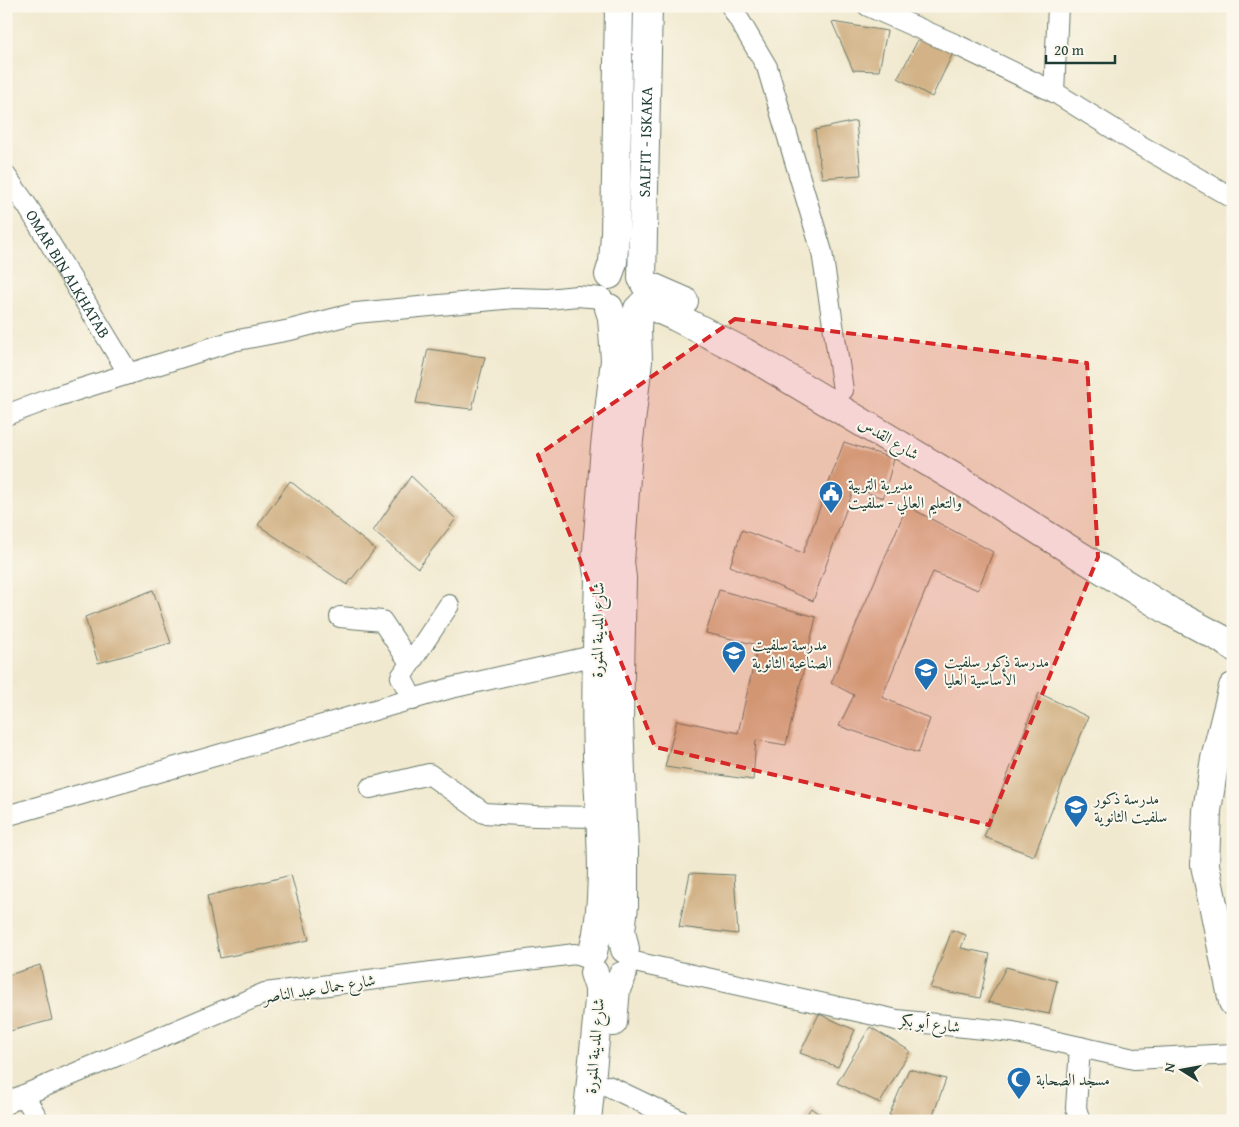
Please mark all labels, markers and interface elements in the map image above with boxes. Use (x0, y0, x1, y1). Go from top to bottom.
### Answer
scale bar (1046, 32, 1115, 64)
text: 20 m (1054, 39, 1085, 60)
street label: SALFIT - ISKAKA (632, 86, 658, 198)
street label: OMAR BIN ALKHATAB (20, 205, 117, 343)
street label: شارع القدس (853, 410, 924, 467)
place label: مديرية التربية والتعليم العالي - سلفيت (848, 472, 962, 519)
public building icon: مديرية التربية والتعليم العالي - سلفيت (818, 480, 844, 514)
street label: شارع المدينة المنورة (584, 582, 612, 678)
place label: مدرسة سلفيت الصناعية الثانوية (752, 632, 832, 674)
school or university icon: مدرسة سلفيت الصناعية الثانوية (721, 640, 747, 674)
place label: مدرسة ذكور سلفيت الأساسية العليا (944, 649, 1049, 691)
school or university icon: مدرسة ذكور سلفيت الأساسية العليا (913, 657, 939, 691)
place label: مدرسة ذكور سلفيت الثانوية (1092, 786, 1167, 828)
school or university icon: مدرسة ذكور سلفيت الثانوية (1063, 794, 1089, 828)
street label: شارع جمال عبد الناصر (259, 967, 377, 1011)
street label: شارع المدينة المنورة (578, 997, 612, 1095)
street label: شارع أبو بكر (896, 1007, 962, 1041)
north arrow (1156, 1044, 1206, 1094)
text: N (1159, 1060, 1180, 1074)
mosque icon: مسجد الصحابة (1006, 1066, 1032, 1100)
place label: مسجد الصحابة (1036, 1067, 1110, 1091)

